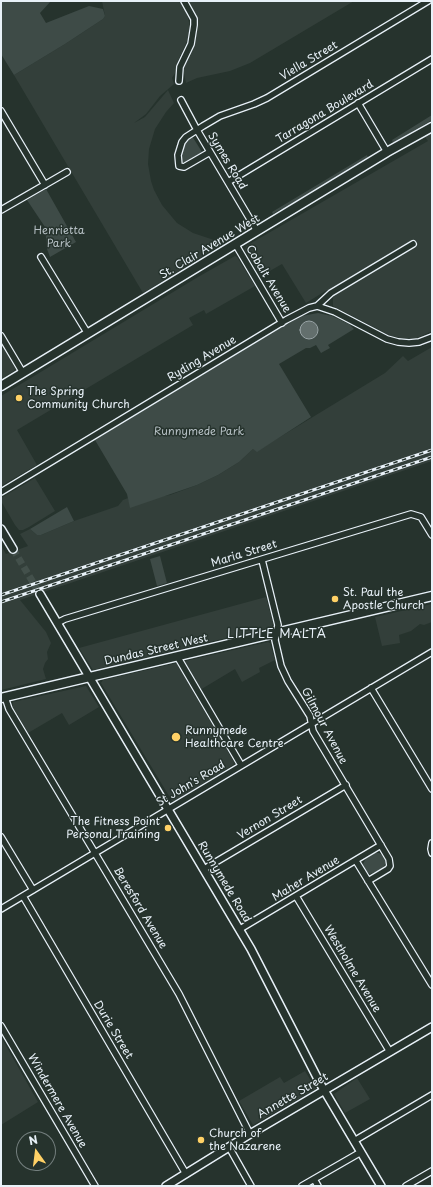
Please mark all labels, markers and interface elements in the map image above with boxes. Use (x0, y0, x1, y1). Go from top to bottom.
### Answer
street label: Viella Street (278, 39, 340, 83)
street label: Tarragona Boulevard (274, 78, 376, 146)
street label: Symes Road (205, 130, 249, 192)
street label: St. Clair Avenue West (158, 212, 262, 282)
park label: Henrietta Park (33, 224, 85, 250)
street label: Cobalt Avenue (243, 243, 293, 315)
street label: Ryding Avenue (165, 333, 239, 385)
place label: The Spring Community Church (27, 385, 130, 411)
marker: The Spring Community Church (14, 393, 24, 403)
park label: Runnymede Park (154, 425, 244, 439)
street label: Maria Street (210, 538, 278, 570)
place label: St. Paul the Apostle Church (343, 586, 424, 612)
marker: St. Paul the Apostle Church (330, 594, 340, 604)
district label: LITTLE MALTA (227, 628, 327, 642)
street label: Dundas Street West (103, 632, 209, 668)
street label: Gilmour Avenue (298, 685, 350, 767)
place label: Runnymede Healthcare Centre (185, 724, 284, 750)
marker: Runnymede Healthcare Centre (170, 731, 182, 743)
street label: St John's Road (154, 758, 228, 810)
street label: Vernon Street (235, 793, 305, 843)
place label: The Fitness Point Personal Training (66, 815, 160, 841)
marker: The Fitness Point Personal Training (163, 823, 173, 833)
street label: Runnymede Road (195, 839, 253, 925)
street label: Maher Avenue (270, 854, 342, 904)
street label: Beresford Avenue (110, 865, 170, 951)
street label: Westholme Avenue (321, 923, 383, 1015)
street label: Durie Street (90, 999, 136, 1061)
street label: Windermere Avenue (25, 1052, 89, 1150)
street label: Annette Street (255, 1070, 331, 1122)
place label: Church of the Nazarene (209, 1127, 281, 1153)
north arrow (16, 1131, 56, 1171)
text: N (27, 1131, 40, 1149)
marker: Church of the Nazarene (196, 1135, 206, 1145)

